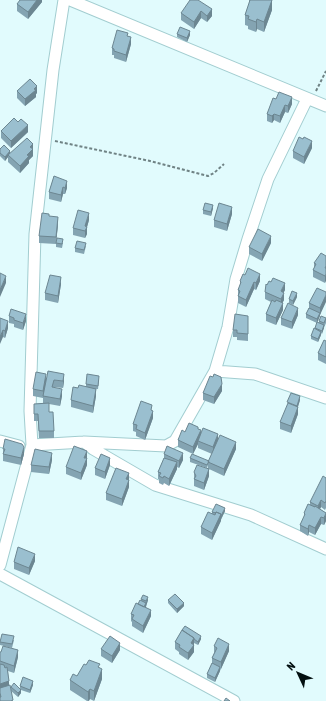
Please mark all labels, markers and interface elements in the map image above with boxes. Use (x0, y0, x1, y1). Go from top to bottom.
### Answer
north arrow (278, 653, 318, 693)
text: N (284, 660, 297, 673)

